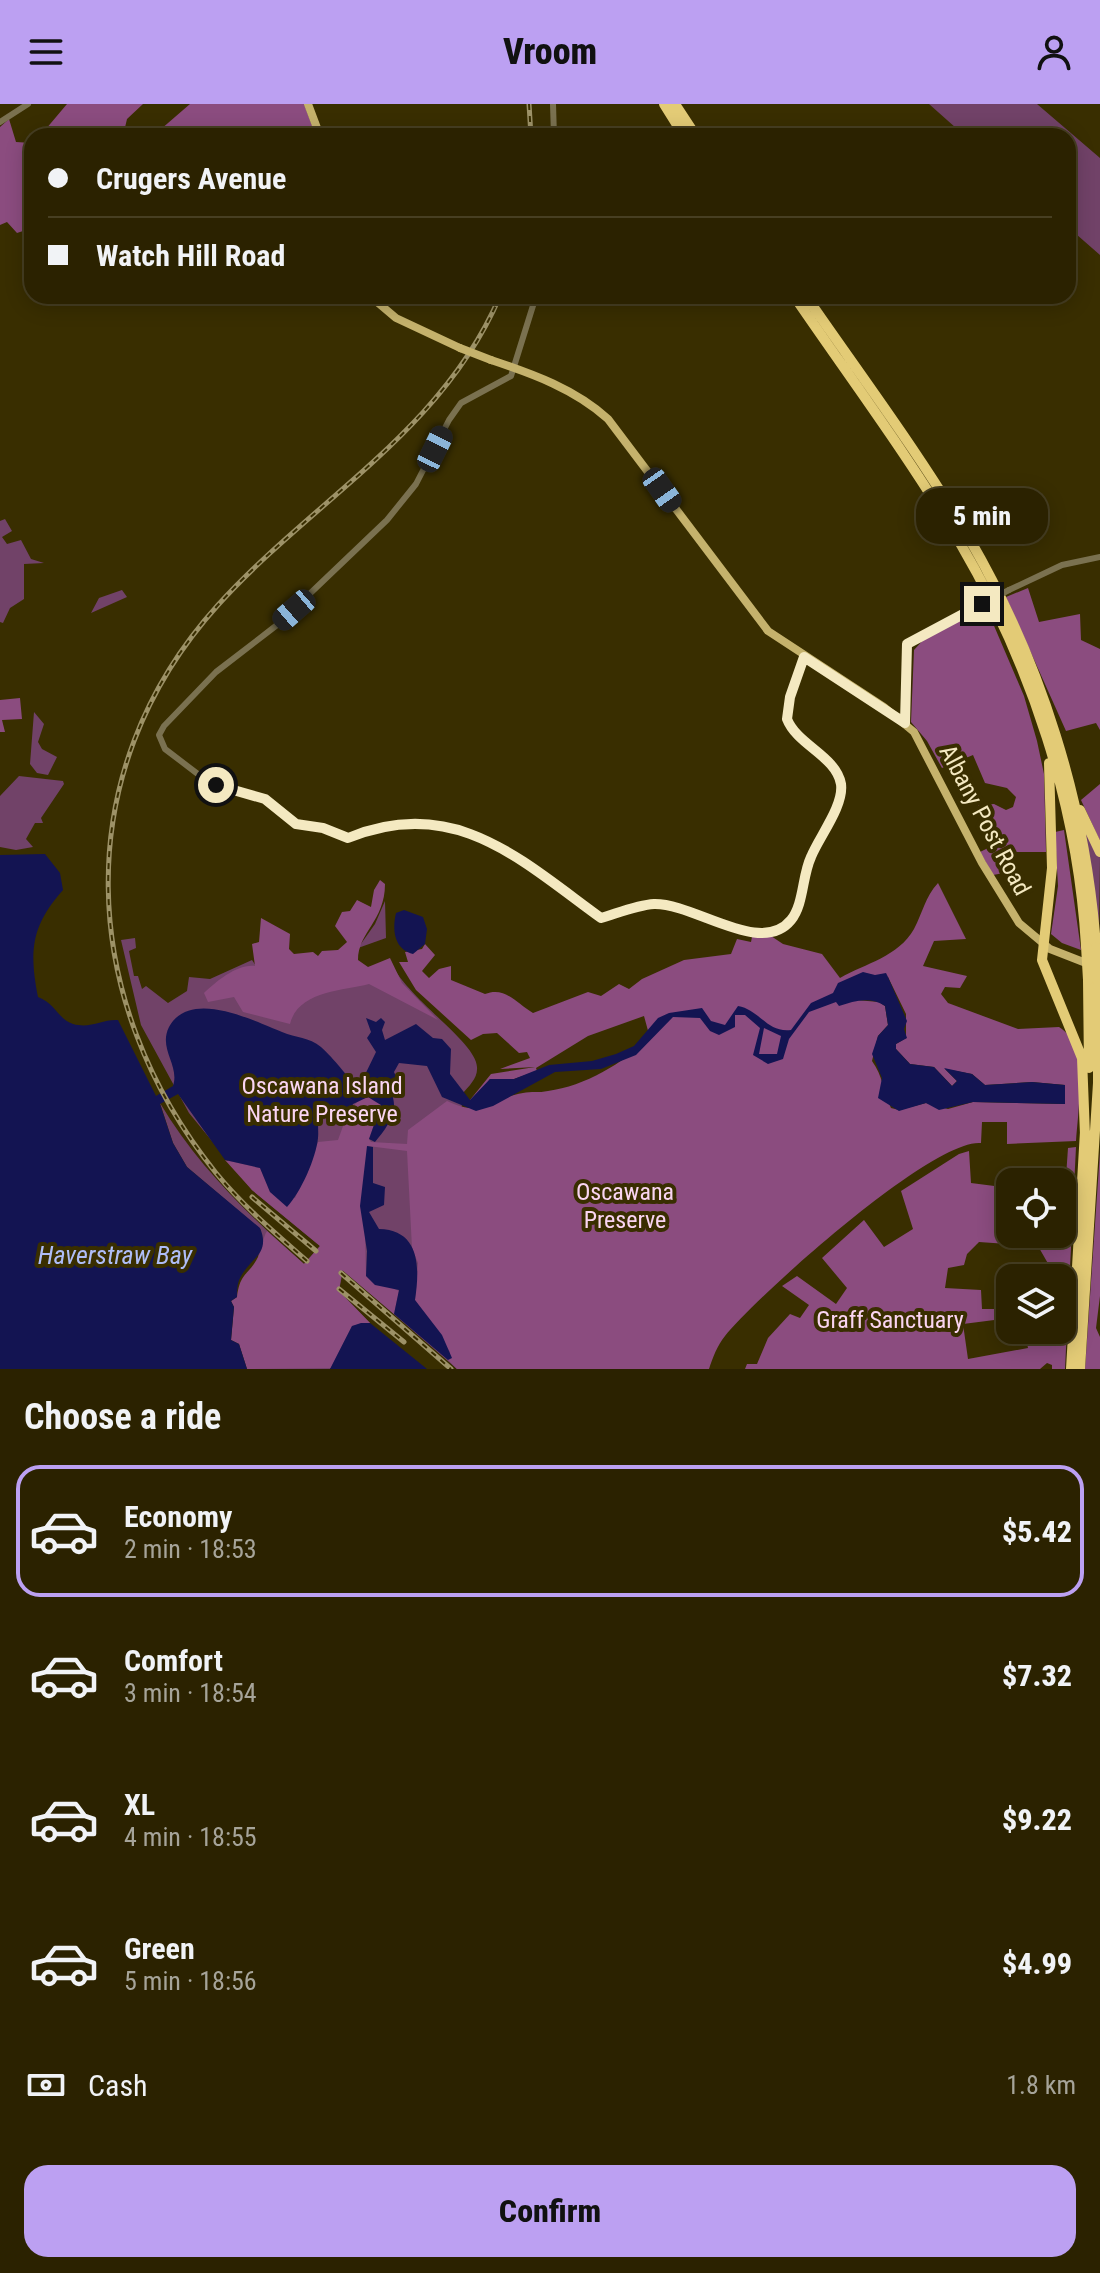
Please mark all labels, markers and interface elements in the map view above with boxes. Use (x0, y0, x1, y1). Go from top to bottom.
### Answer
icon: menu (24, 30, 68, 74)
icon: person (1032, 30, 1076, 74)
text: Vroom (503, 31, 597, 73)
text: Crugers Avenue (96, 161, 286, 196)
text: Watch Hill Road (96, 238, 285, 273)
car (414, 422, 456, 476)
car (638, 463, 686, 517)
callout: 5 min (916, 488, 1048, 544)
text: 5 min (953, 501, 1011, 531)
car (268, 585, 320, 635)
route end (964, 586, 1000, 622)
street label: Albany Post Road (933, 740, 1037, 900)
route start (198, 767, 234, 803)
park label: Oscawana Island Nature Preserve (241, 1072, 403, 1128)
map controls (996, 1168, 1076, 1344)
button: locate (996, 1168, 1076, 1248)
park label: Oscawana Preserve (576, 1178, 674, 1234)
water label: Haverstraw Bay (38, 1240, 194, 1270)
button: layers (996, 1264, 1076, 1344)
park label: Graff Sanctuary (816, 1306, 964, 1334)
text: Choose a ride (24, 1396, 221, 1438)
icon: car (28, 1495, 100, 1567)
text: Economy (124, 1499, 232, 1534)
text: $5.42 (1002, 1514, 1072, 1549)
text: 2 min · 18:53 (124, 1534, 257, 1564)
icon: car (28, 1639, 100, 1711)
text: Comfort (124, 1643, 223, 1678)
text: $7.32 (1002, 1658, 1072, 1693)
text: 3 min · 18:54 (124, 1678, 257, 1708)
icon: car (28, 1783, 100, 1855)
text: XL (124, 1787, 155, 1822)
text: $9.22 (1002, 1802, 1072, 1837)
text: 4 min · 18:55 (124, 1822, 257, 1852)
icon: car (28, 1927, 100, 1999)
text: Green (124, 1931, 195, 1966)
text: $4.99 (1002, 1946, 1072, 1981)
text: 5 min · 18:56 (124, 1966, 257, 1996)
icon: cash (24, 2063, 68, 2107)
text: Cash (88, 2068, 148, 2103)
text: 1.8 km (1006, 2070, 1076, 2100)
button: Confirm (24, 2165, 1076, 2257)

